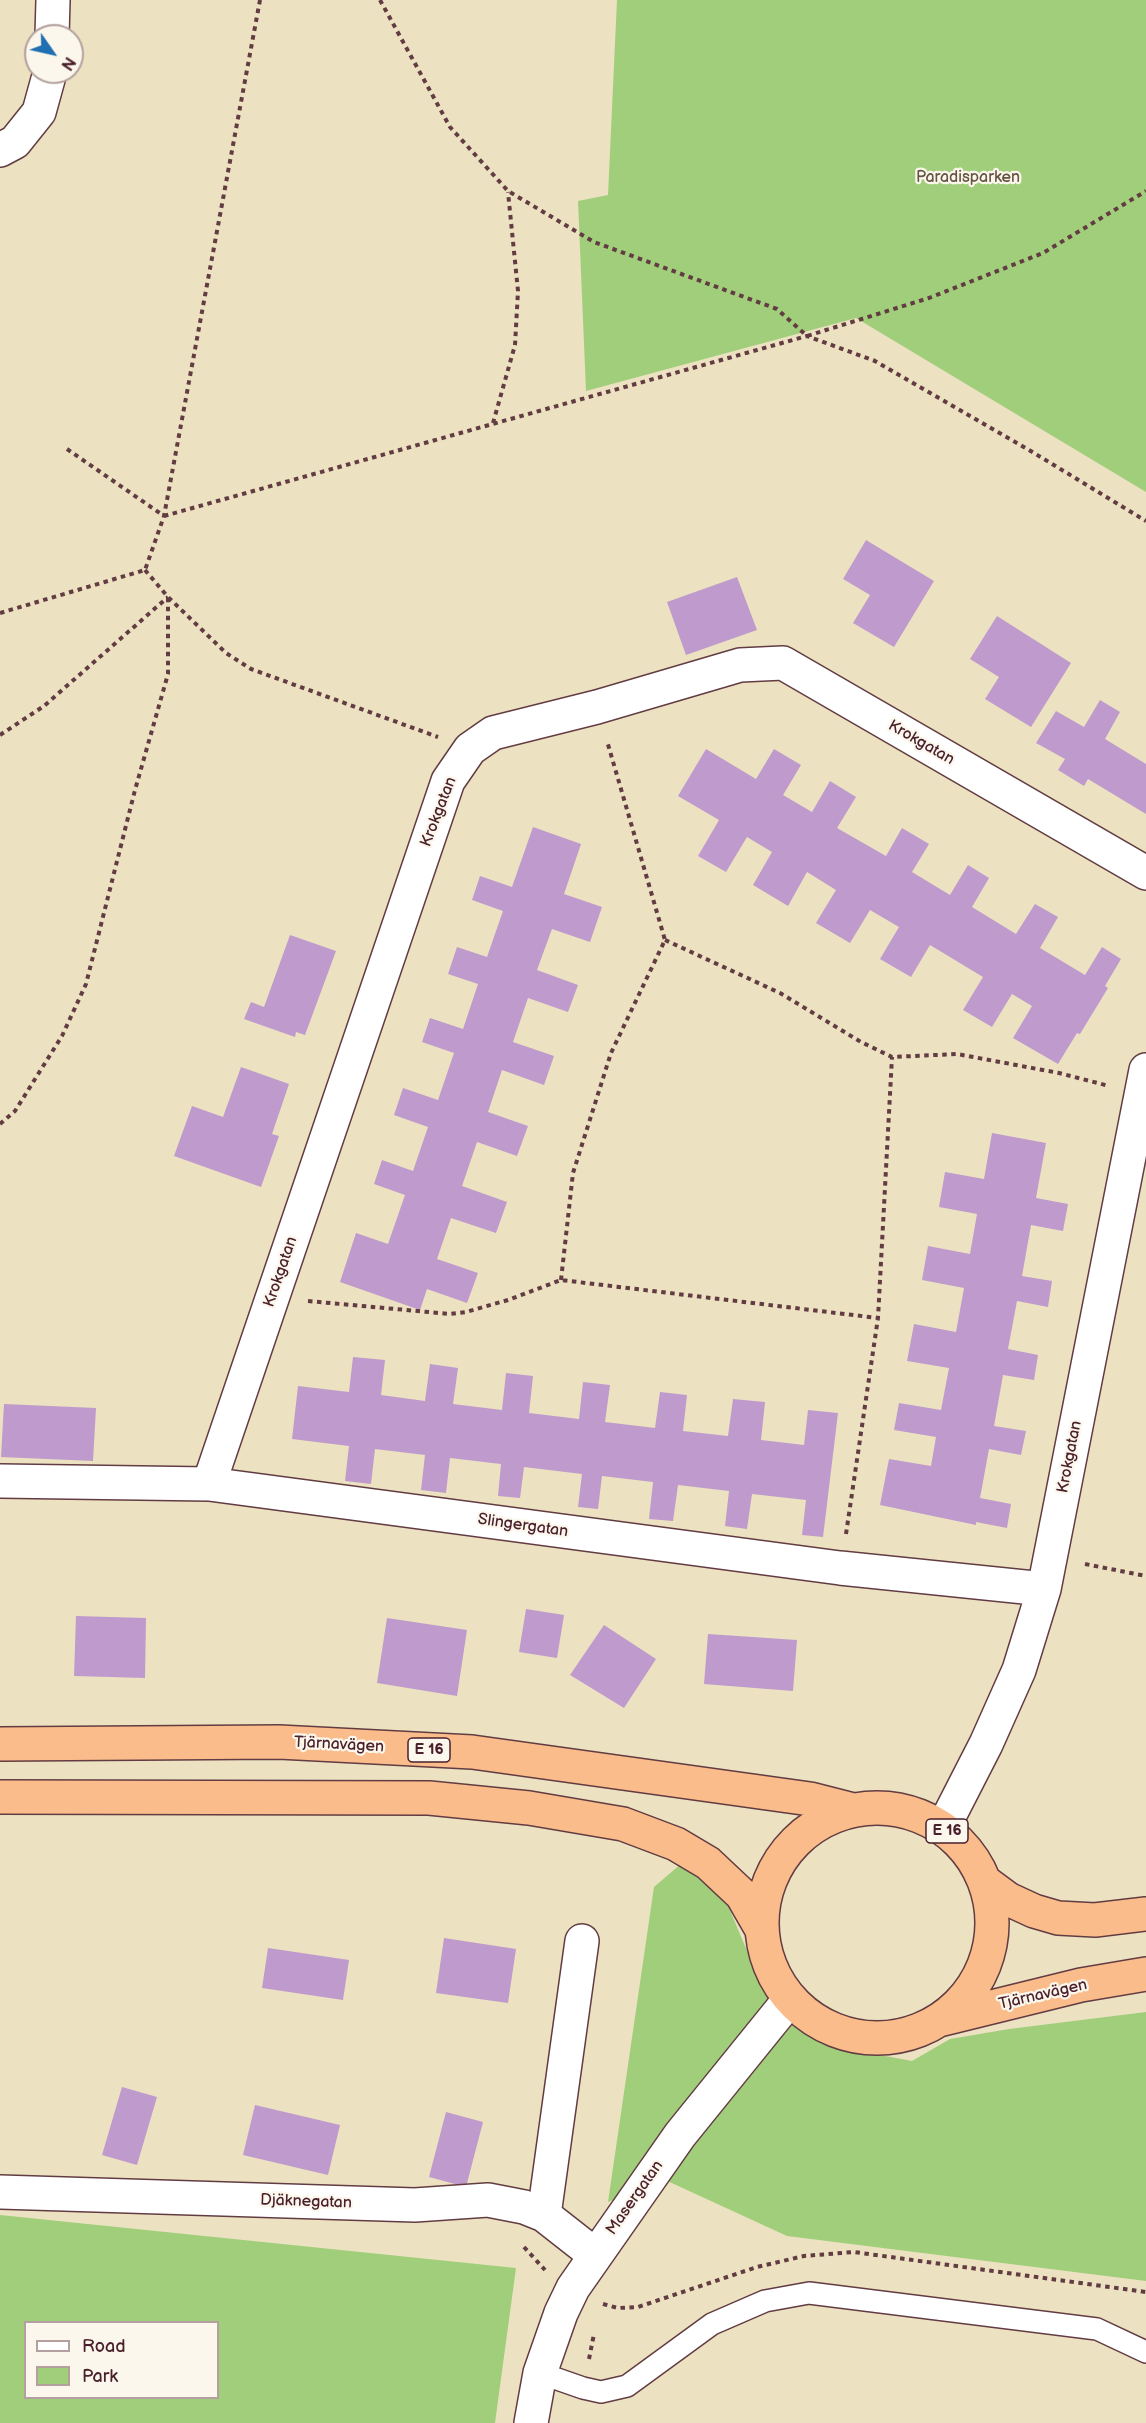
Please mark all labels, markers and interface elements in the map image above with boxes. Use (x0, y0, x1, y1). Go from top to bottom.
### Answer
north arrow (24, 24, 84, 84)
text: N (56, 53, 79, 74)
park label: Paradisparken (916, 168, 1020, 188)
street label: Krokgatan (884, 716, 958, 770)
street label: Krokgatan (417, 774, 461, 850)
street label: Krokgatan (260, 1234, 302, 1310)
street label: Krokgatan (1054, 1419, 1086, 1495)
street label: Slingergatan (477, 1510, 569, 1542)
street label: Tjärnavägen (294, 1733, 384, 1757)
road number: E 16 (408, 1738, 450, 1762)
road number: E 16 (926, 1819, 968, 1843)
street label: Tjärnavägen (997, 1976, 1089, 2014)
street label: Masergatan (602, 2157, 668, 2239)
street label: Djäknegatan (260, 2191, 352, 2213)
legend (24, 2321, 219, 2399)
text: Road (82, 2336, 126, 2357)
text: Park (82, 2366, 118, 2387)

